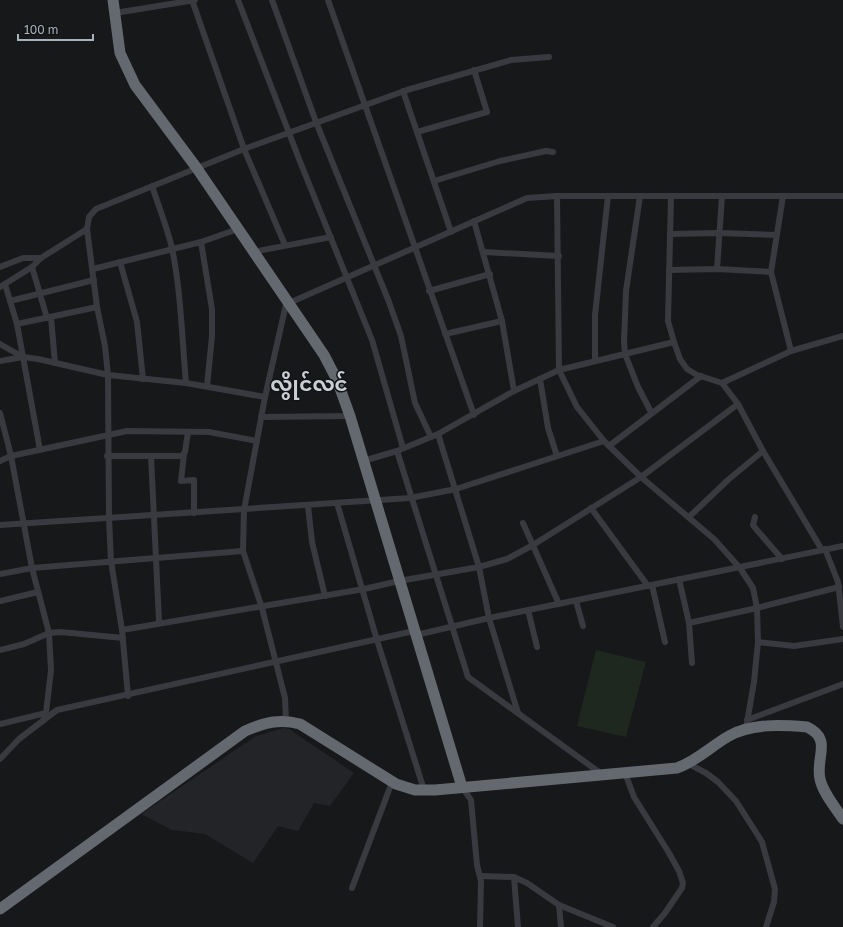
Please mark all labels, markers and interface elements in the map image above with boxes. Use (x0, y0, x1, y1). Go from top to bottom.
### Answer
scale bar (18, 16, 93, 42)
text: 100 m (24, 22, 58, 37)
district label: လွိုင်လင် (270, 371, 348, 400)

